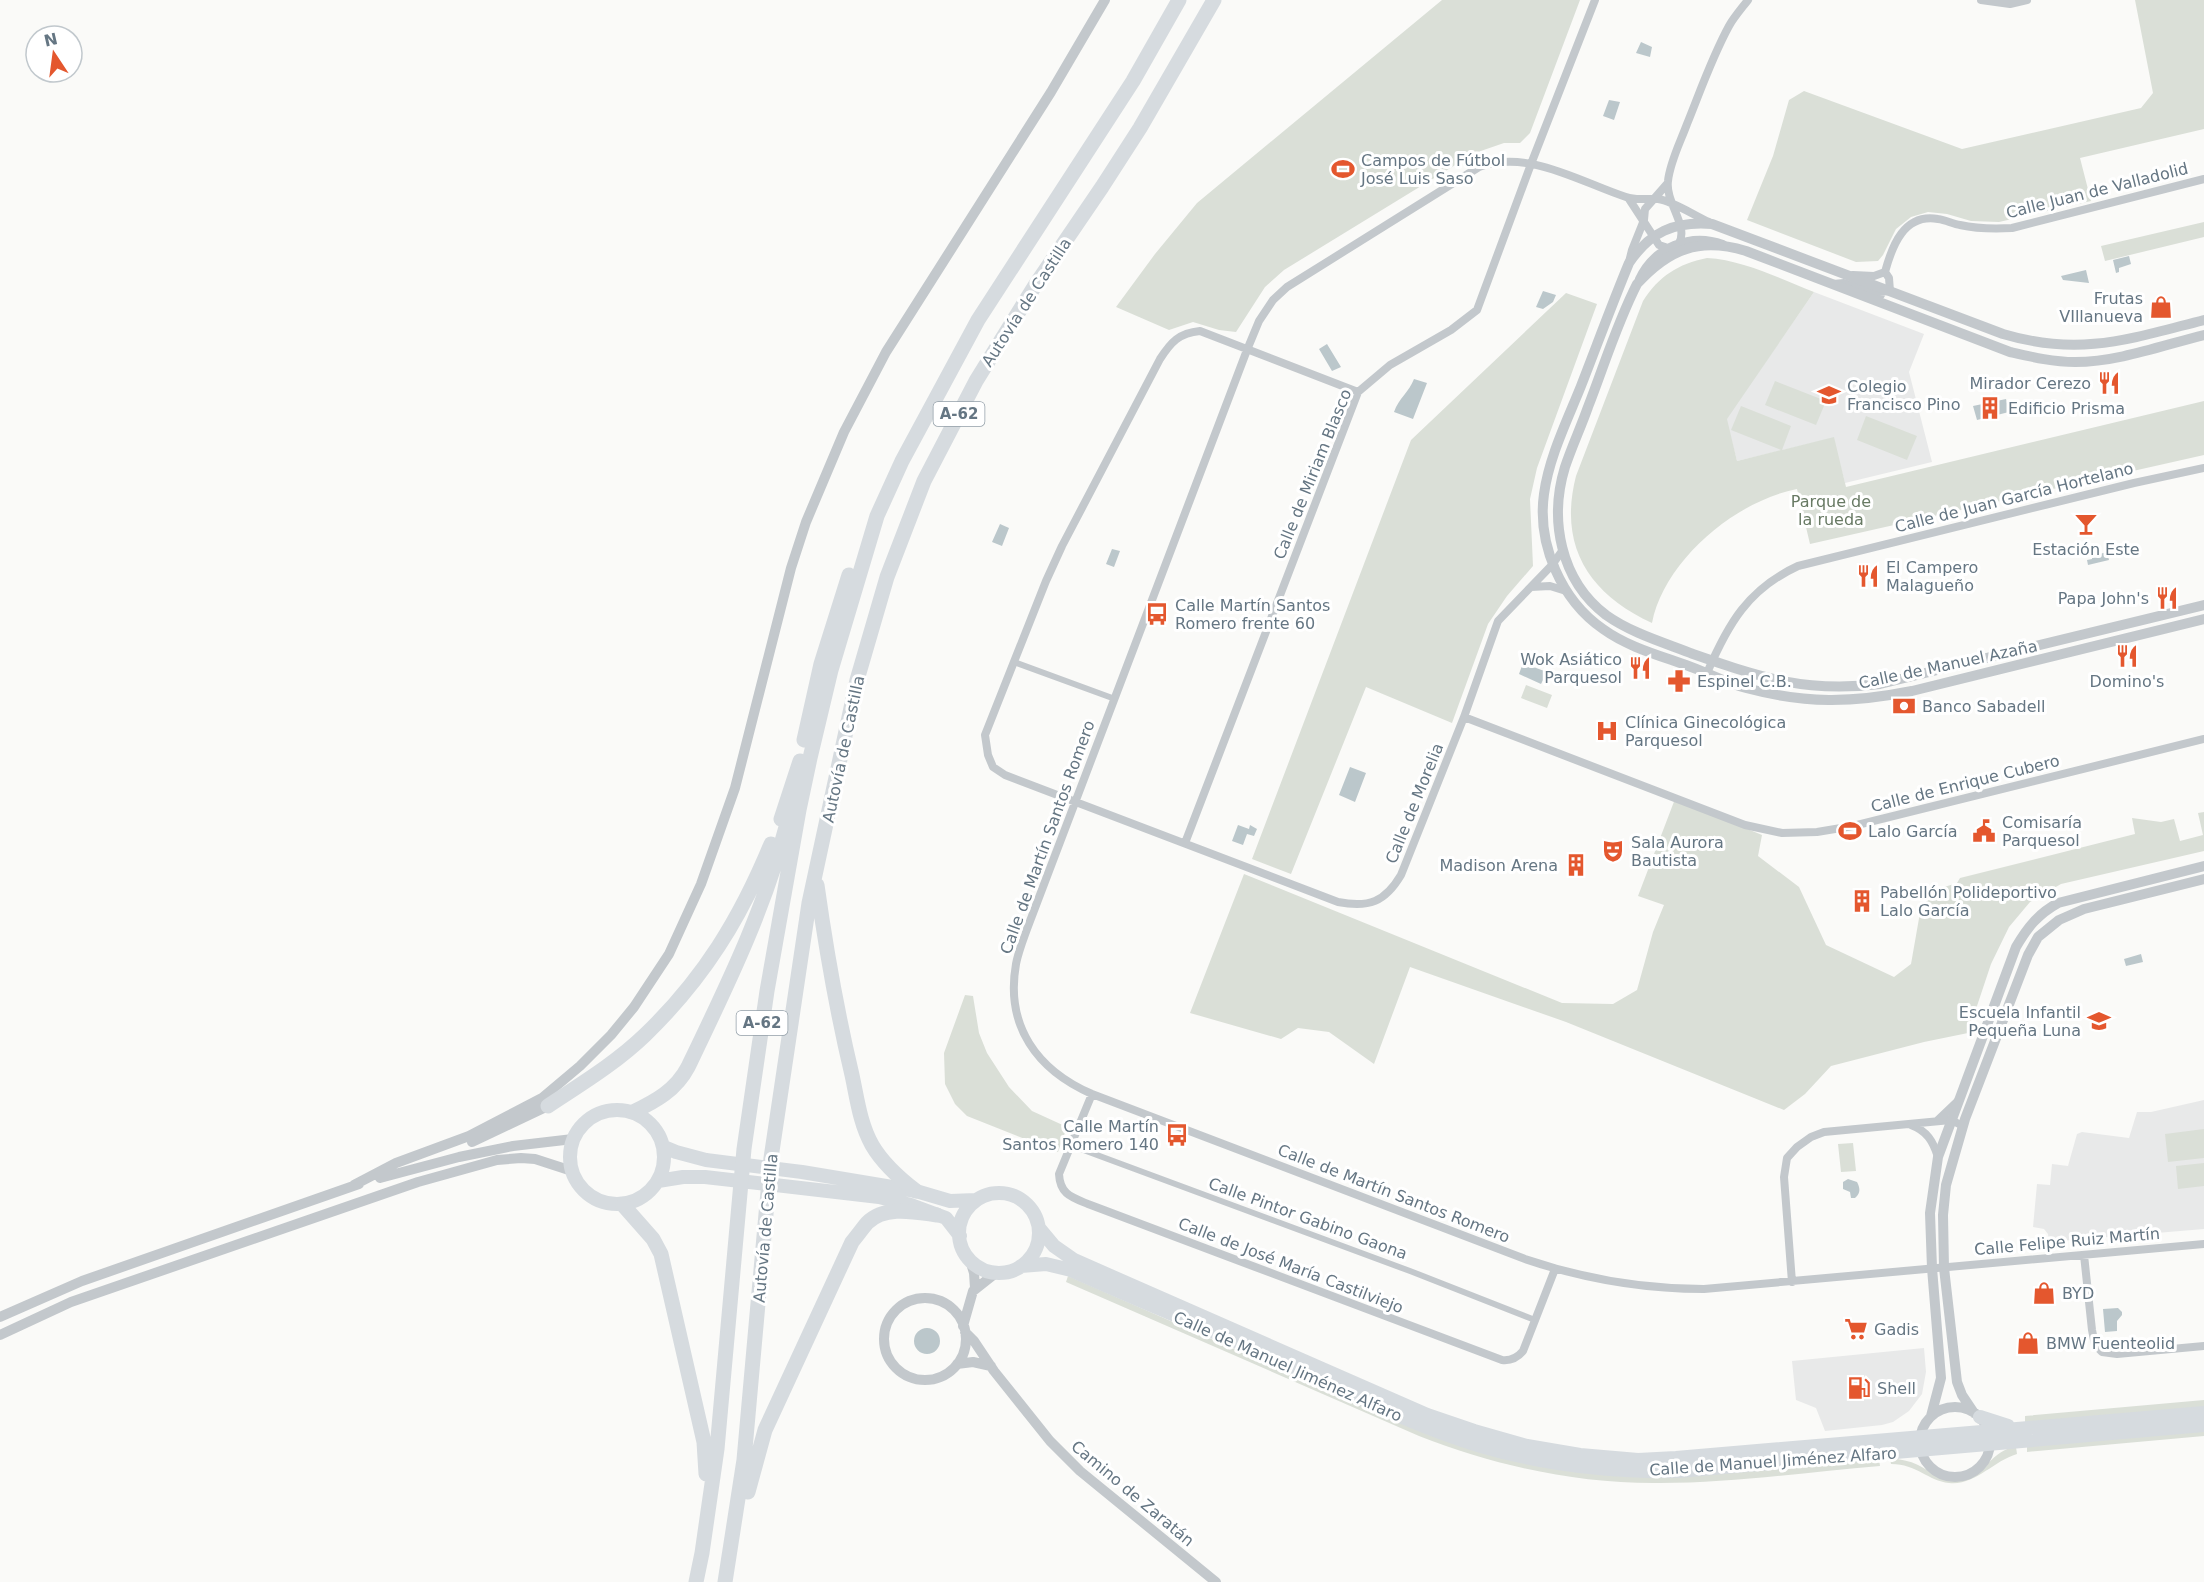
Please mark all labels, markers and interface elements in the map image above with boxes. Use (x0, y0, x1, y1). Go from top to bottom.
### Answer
north arrow (24, 24, 84, 84)
text: N (42, 29, 59, 51)
place label: Campos de Fútbol José Luis Saso (1360, 151, 1505, 188)
sports icon: Campos de Fútbol José Luis Saso (1330, 156, 1356, 182)
street label: Calle Juan de Valladolid (2004, 159, 2190, 222)
street label: Autovía de Castilla (978, 234, 1075, 370)
place label: Frutas VIllanueva (2059, 289, 2143, 326)
shop icon: Frutas VIllanueva (2148, 294, 2174, 320)
restaurant icon: Mirador Cerezo (2096, 370, 2122, 396)
place label: Mirador Cerezo (1969, 374, 2091, 393)
place label: Colegio Francisco Pino (1847, 377, 1960, 414)
school or university icon: Colegio Francisco Pino (1816, 382, 1842, 408)
street label: Calle de Miriam Blasco (1270, 386, 1355, 562)
building icon: Edificio Prisma (1977, 395, 2003, 421)
place label: Edificio Prisma (2008, 399, 2125, 418)
road number: A-62 (934, 402, 984, 426)
street label: Calle de Juan García Hortelano (1893, 459, 2135, 536)
park label: Parque de la rueda (1791, 492, 1871, 529)
bar icon: Estación Este (2073, 511, 2099, 537)
place label: Estación Este (2032, 540, 2140, 559)
place label: El Campero Malagueño (1886, 558, 1978, 595)
restaurant icon: El Campero Malagueño (1855, 563, 1881, 589)
restaurant icon: Papa John's (2154, 585, 2180, 611)
place label: Papa John's (2058, 589, 2149, 608)
place label: Calle Martín Santos Romero frente 60 (1175, 596, 1330, 633)
bus stop icon: Calle Martín Santos Romero frente 60 (1144, 601, 1170, 627)
street label: Calle de Manuel Azaña (1857, 636, 2039, 693)
restaurant icon: Domino's (2114, 643, 2140, 669)
place label: Wok Asiático Parquesol (1520, 650, 1622, 687)
restaurant icon: Wok Asiático Parquesol (1627, 655, 1653, 681)
pharmacy icon: Espinel C.B. (1666, 668, 1692, 694)
place label: Espinel C.B. (1697, 672, 1792, 691)
place label: Domino's (2090, 672, 2164, 691)
street label: Autovía de Castilla (819, 674, 868, 824)
bank icon: Banco Sabadell (1891, 693, 1917, 719)
place label: Banco Sabadell (1922, 697, 2045, 716)
place label: Clínica Ginecológica Parquesol (1625, 713, 1786, 750)
street label: Calle de Martín Santos Romero (996, 718, 1099, 957)
hospital icon: Clínica Ginecológica Parquesol (1594, 718, 1620, 744)
street label: Calle de Morelia (1382, 740, 1447, 866)
street label: Calle de Enrique Cubero (1869, 751, 2061, 816)
place label: Comisaría Parquesol (2002, 813, 2082, 850)
sports icon: Lalo García (1837, 818, 1863, 844)
public building icon: Comisaría Parquesol (1971, 818, 1997, 844)
place label: Lalo García (1868, 822, 1958, 841)
place label: Sala Aurora Bautista (1631, 833, 1724, 870)
theatre icon: Sala Aurora Bautista (1600, 838, 1626, 864)
building icon: Madison Arena (1563, 852, 1589, 878)
place label: Madison Arena (1439, 856, 1558, 875)
place label: Pabellón Polideportivo Lalo García (1880, 883, 2057, 920)
building icon: Pabellón Polideportivo Lalo García (1849, 888, 1875, 914)
place label: Escuela Infantil Pequeña Luna (1959, 1003, 2081, 1040)
school or university icon: Escuela Infantil Pequeña Luna (2086, 1008, 2112, 1034)
road number: A-62 (736, 1011, 788, 1035)
place label: Calle Martín Santos Romero 140 (1002, 1117, 1159, 1154)
bus stop icon: Calle Martín Santos Romero 140 (1164, 1122, 1190, 1148)
street label: Calle de Martín Santos Romero (1275, 1140, 1513, 1247)
street label: Autovía de Castilla (750, 1153, 781, 1303)
street label: Calle Pintor Gabino Gaona (1206, 1174, 1410, 1263)
street label: Calle de José María Castilviejo (1176, 1214, 1406, 1317)
street label: Calle Felipe Ruiz Martín (1973, 1224, 2161, 1259)
shop icon: BYD (2031, 1280, 2057, 1306)
place label: BYD (2062, 1284, 2094, 1303)
street label: Calle de Manuel Jiménez Alfaro (1171, 1307, 1405, 1426)
supermarket icon: Gadis (1843, 1316, 1869, 1342)
place label: Gadis (1874, 1320, 1919, 1339)
shop icon: BMW Fuenteolid (2015, 1330, 2041, 1356)
place label: BMW Fuenteolid (2046, 1334, 2175, 1353)
fuel station icon: Shell (1846, 1375, 1872, 1401)
place label: Shell (1877, 1379, 1916, 1398)
street label: Camino de Zaratán (1067, 1436, 1198, 1550)
street label: Calle de Manuel Jiménez Alfaro (1649, 1443, 1897, 1480)

